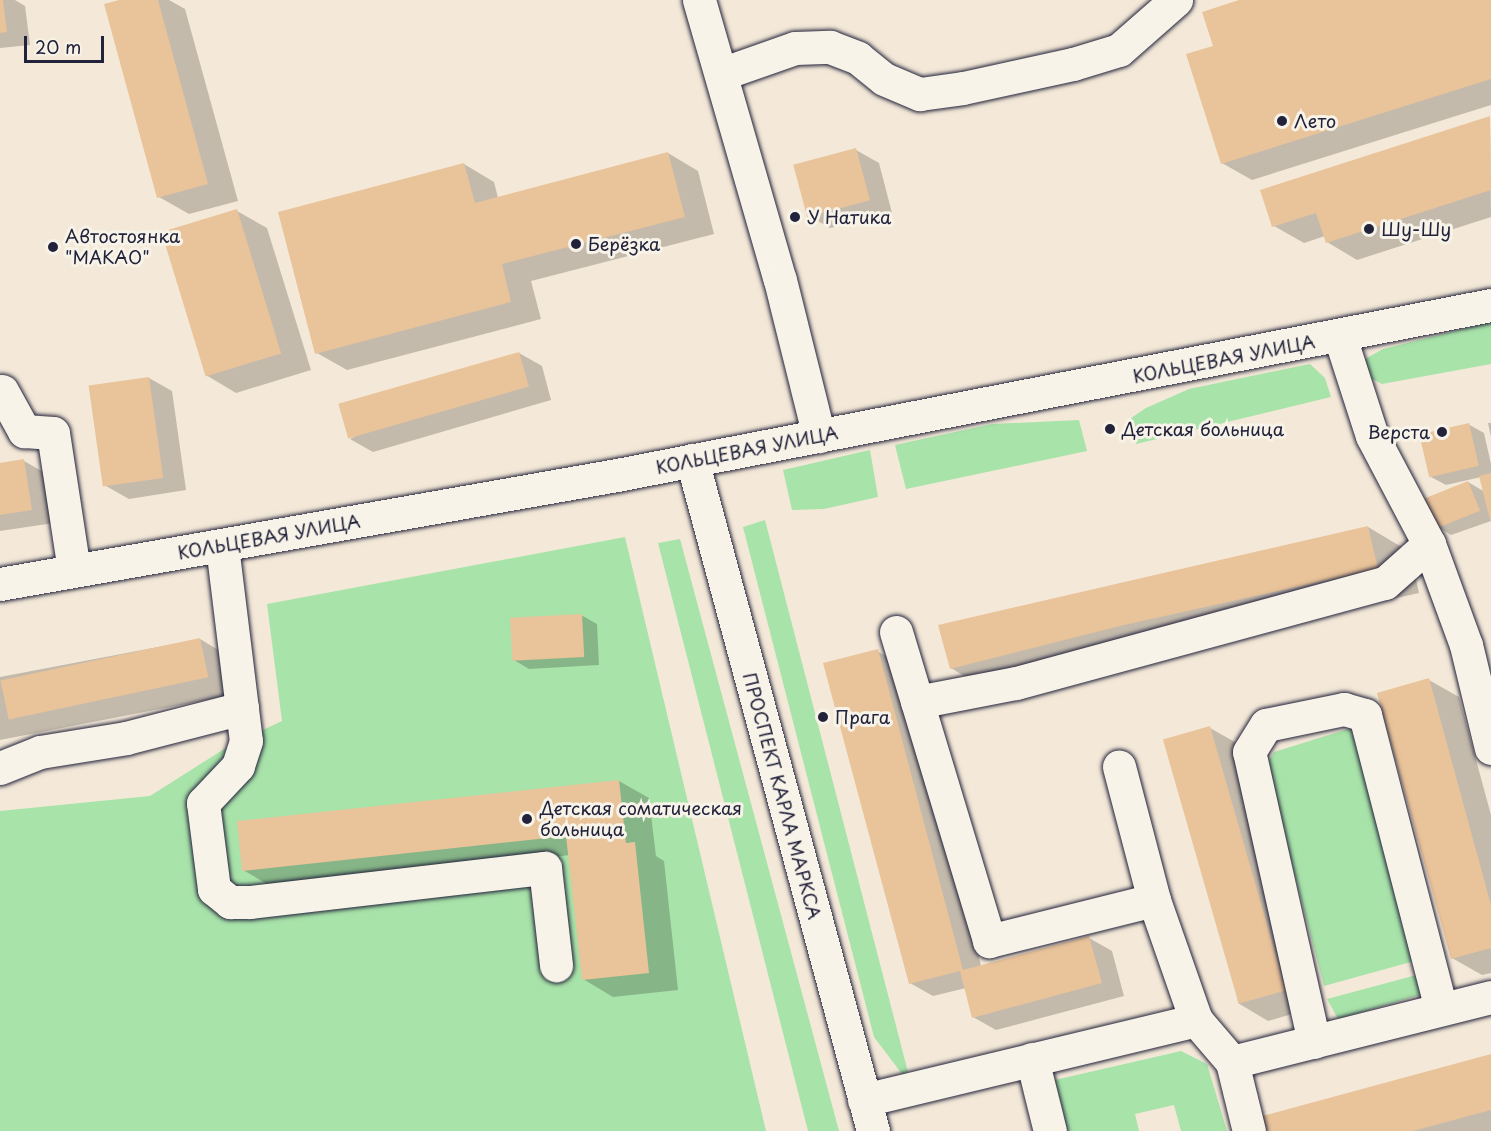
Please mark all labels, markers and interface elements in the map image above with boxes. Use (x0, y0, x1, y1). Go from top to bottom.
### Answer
scale bar (27, 24, 106, 62)
text: 20 m (35, 33, 81, 60)
place label: Лето (1294, 110, 1336, 132)
marker: Лето (1275, 114, 1289, 128)
place label: У Натика (807, 206, 892, 228)
marker: У Натика (788, 210, 802, 224)
place label: Шу-Шу (1381, 218, 1451, 240)
marker: Шу-Шу (1362, 222, 1376, 236)
place label: Автостоянка "МАКАО" (65, 226, 180, 268)
place label: Берёзка (588, 233, 660, 255)
marker: Берёзка (569, 237, 583, 251)
marker: Автостоянка "МАКАО" (46, 240, 60, 254)
street label: КОЛЬЦЕВАЯ УЛИЦА (1132, 331, 1316, 387)
place label: Детская больница (1122, 418, 1283, 440)
place label: Верста (1368, 421, 1430, 443)
street label: КОЛЬЦЕВАЯ УЛИЦА (655, 422, 839, 478)
marker: Детская больница (1103, 422, 1117, 436)
marker: Верста (1435, 425, 1449, 439)
street label: КОЛЬЦЕВАЯ УЛИЦА (176, 510, 362, 564)
street label: ПРОСПЕКТ КАРЛА МАРКСА (738, 669, 826, 923)
place label: Прага (835, 706, 890, 728)
marker: Прага (816, 710, 830, 724)
place label: Детская соматическая больница (540, 798, 741, 840)
marker: Детская соматическая больница (518, 810, 536, 828)

